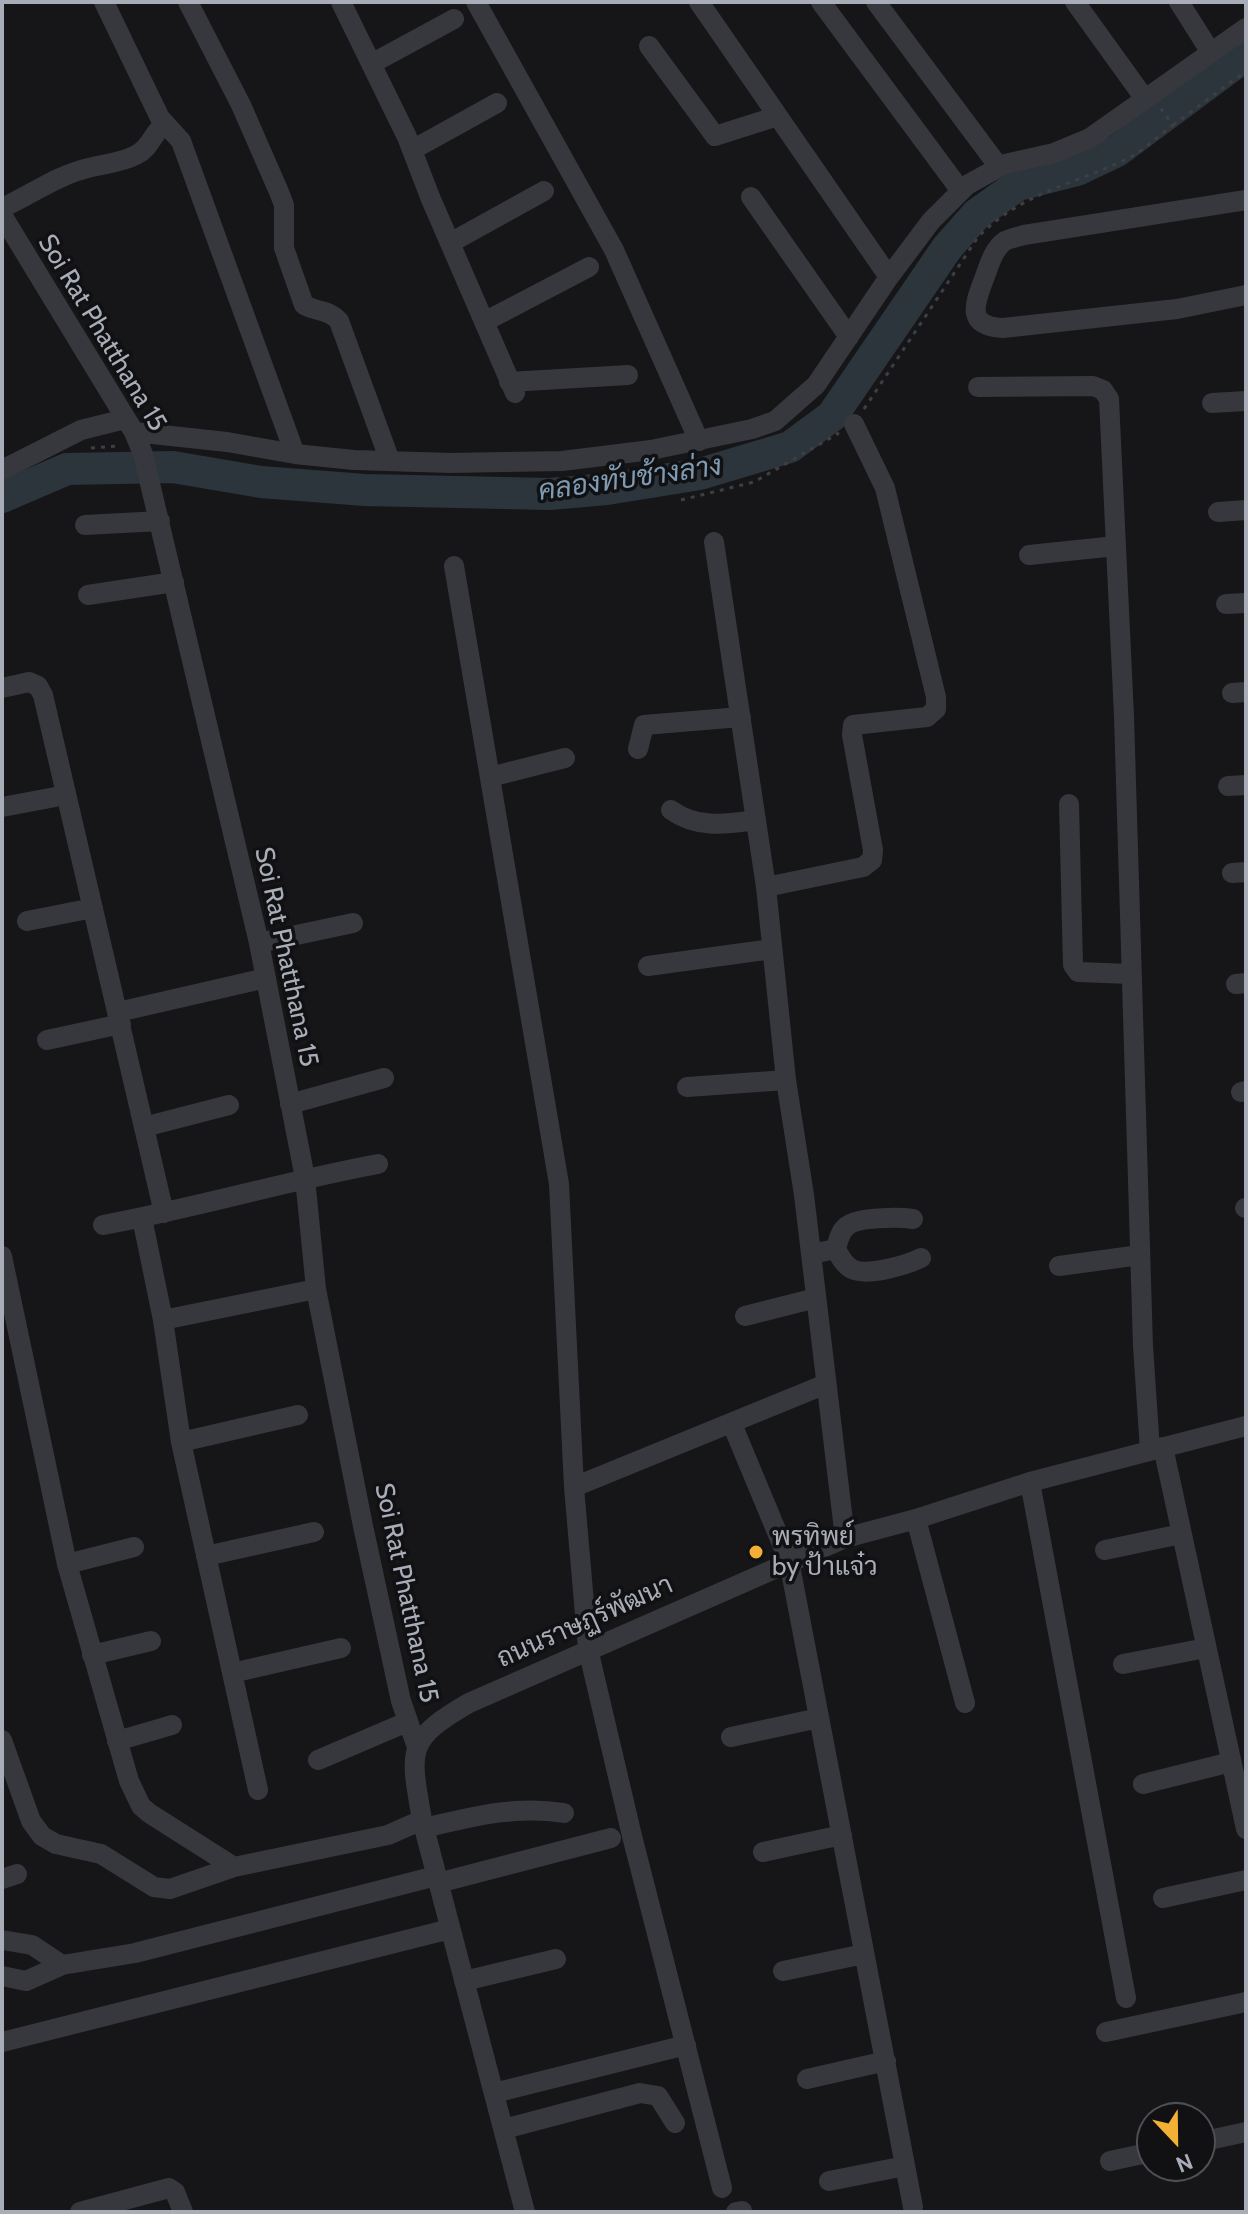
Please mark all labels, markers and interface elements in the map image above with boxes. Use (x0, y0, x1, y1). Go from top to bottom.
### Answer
street label: Soi Rat Phatthana 15 (31, 229, 173, 437)
water label: คลองทับช้างล่าง (536, 450, 724, 508)
street label: Soi Rat Phatthana 15 (247, 844, 325, 1070)
street label: Soi Rat Phatthana 15 (367, 1480, 445, 1706)
place label: พรทิพย์ by ป้าแจ๋ว (772, 1521, 878, 1582)
marker: พรทิพย์ by ป้าแจ๋ว (747, 1543, 765, 1561)
street label: ถนนราษฏร์พัฒนา (492, 1569, 678, 1675)
north arrow (1136, 2102, 1216, 2182)
text: N (1172, 2147, 1197, 2178)

